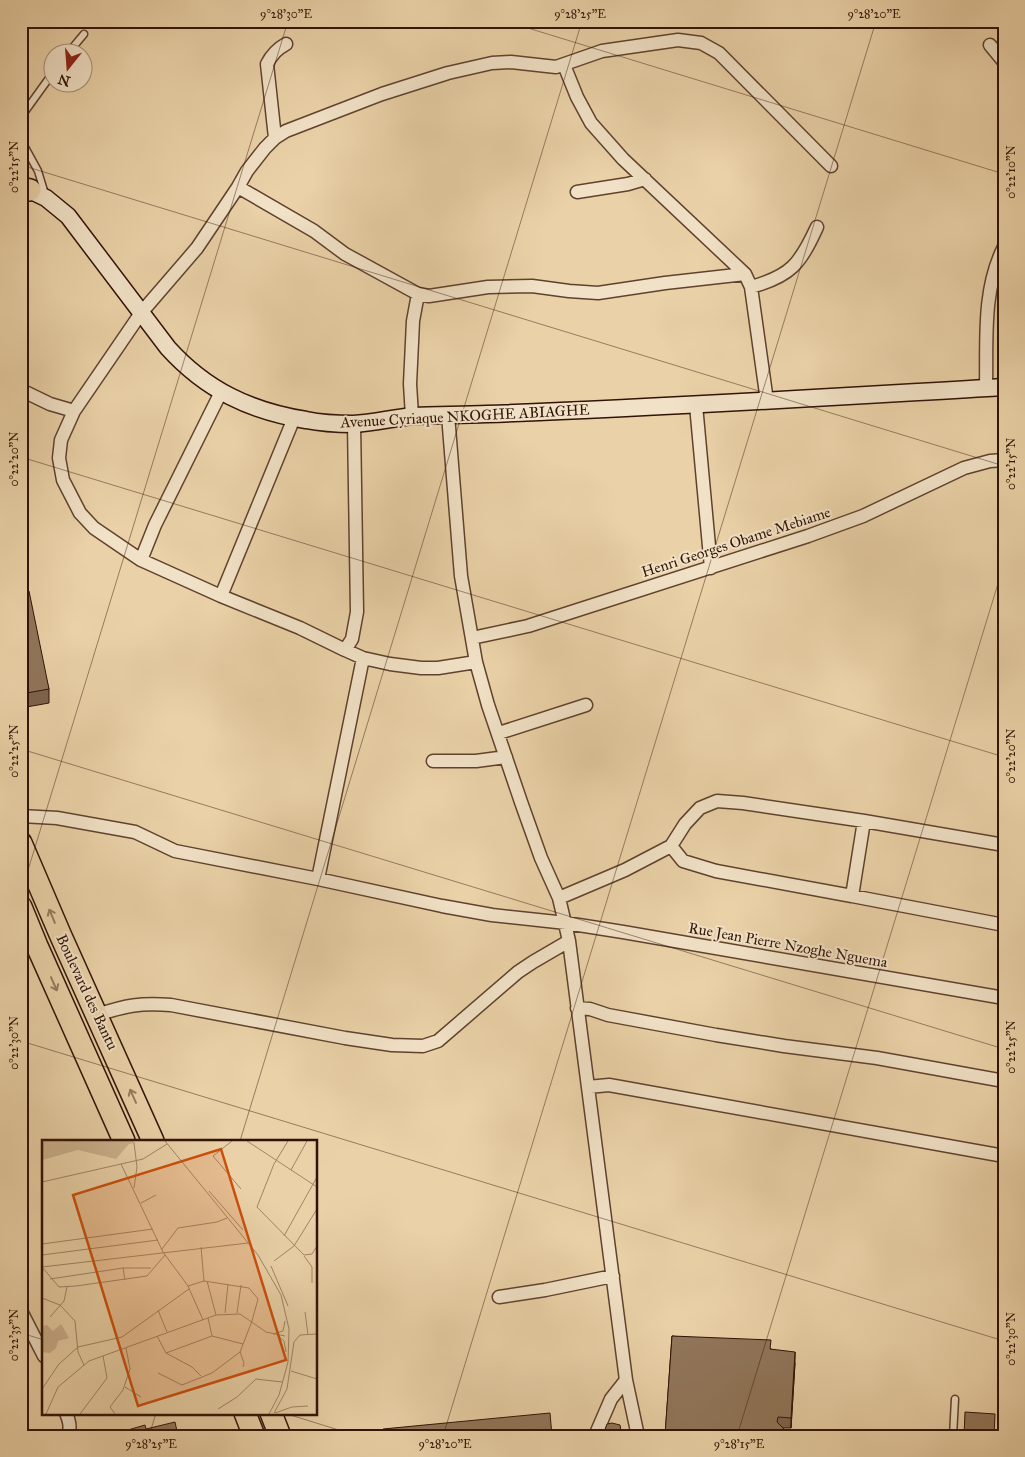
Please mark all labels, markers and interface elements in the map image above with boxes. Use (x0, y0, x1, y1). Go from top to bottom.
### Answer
text: 9°28'30"E (260, 7, 312, 21)
text: 9°28'25"E (554, 7, 606, 21)
text: 9°28'20"E (847, 7, 901, 21)
north arrow (42, 42, 92, 92)
text: N (56, 70, 73, 90)
text: 0°22'15"N (7, 141, 21, 193)
text: 0°22'10"N (1004, 145, 1018, 199)
street label: Avenue Cyriaque NKOGHE ABIAGHE (339, 400, 590, 433)
text: 0°22'20"N (7, 432, 21, 486)
text: 0°22'15"N (1004, 438, 1018, 490)
street label: Henri Georges Obame Mebiame (639, 503, 833, 581)
text: 0°22'25"N (7, 724, 21, 778)
text: 0°22'20"N (1004, 729, 1018, 783)
one-way arrow (47, 909, 57, 924)
street label: Rue Jean Pierre Nzoghe Nguema (687, 919, 890, 972)
street label: Boulevard des Bantu (52, 931, 122, 1053)
one-way arrow (50, 976, 60, 991)
text: 0°22'30"N (7, 1016, 21, 1070)
text: 0°22'25"N (1004, 1020, 1018, 1074)
one-way arrow (128, 1089, 138, 1104)
inset map (42, 1140, 318, 1414)
text: 0°22'35"N (7, 1309, 21, 1361)
text: 0°22'30"N (1004, 1312, 1018, 1366)
text: 9°28'25"E (125, 1437, 177, 1451)
text: 9°28'20"E (418, 1437, 472, 1451)
text: 9°28'15"E (714, 1437, 765, 1451)

